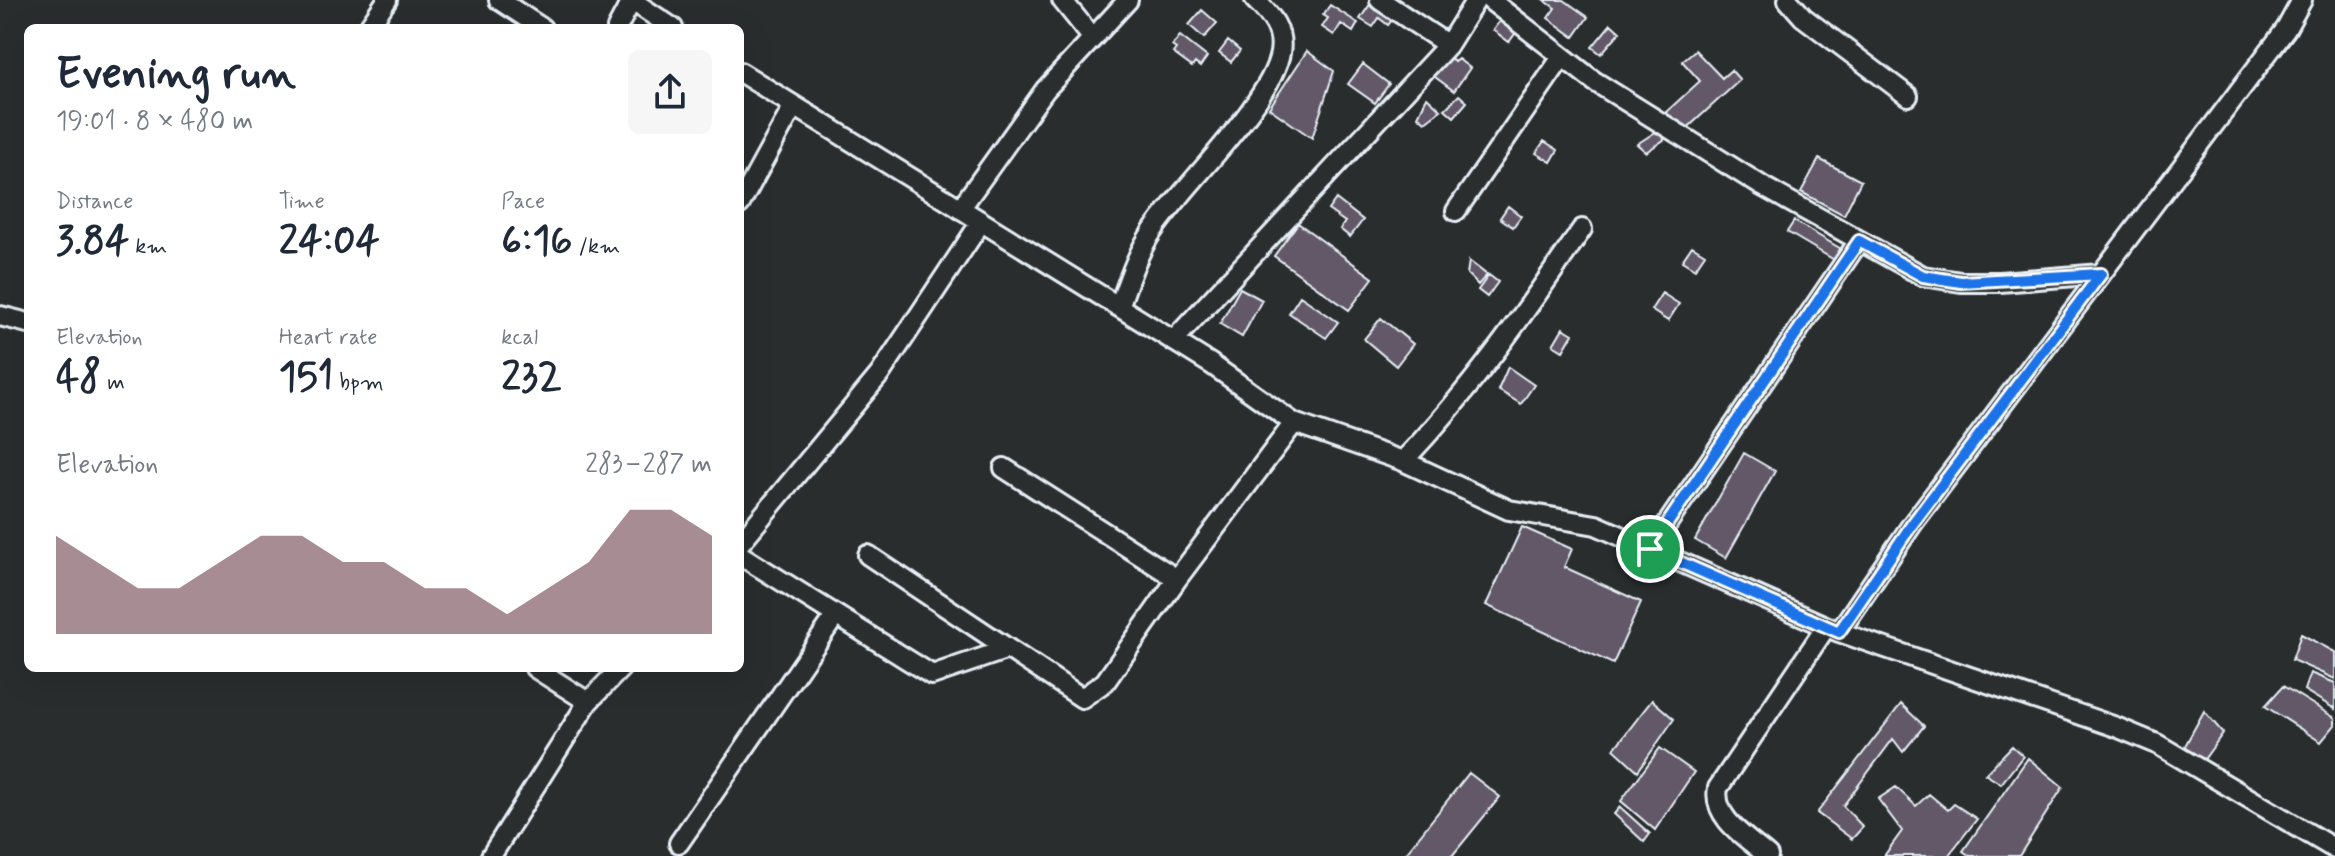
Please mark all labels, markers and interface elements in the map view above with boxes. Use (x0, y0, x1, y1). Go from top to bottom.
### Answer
text: Evening run (56, 46, 296, 104)
button: share (628, 50, 712, 134)
text: 19:01 · 8 × 480 m (56, 105, 253, 139)
text: Distance (56, 188, 133, 216)
text: Time (279, 188, 325, 216)
text: Pace (501, 188, 545, 216)
text: 3.84 (56, 216, 129, 268)
text: 24:04 (279, 216, 380, 268)
text: 6:16 (501, 216, 573, 268)
text: km (129, 233, 167, 261)
text: /km (573, 233, 620, 261)
text: Elevation (56, 324, 143, 352)
text: Heart rate (279, 324, 377, 352)
text: kcal (501, 324, 538, 352)
text: 48 (56, 352, 101, 404)
text: 151 (279, 352, 333, 404)
text: 232 (501, 352, 562, 404)
text: m (101, 369, 125, 397)
text: bpm (333, 369, 384, 397)
text: Elevation (56, 448, 158, 482)
text: 283–287 m (585, 448, 712, 482)
pin (1616, 515, 1684, 583)
icon: arrive (1628, 527, 1672, 571)

